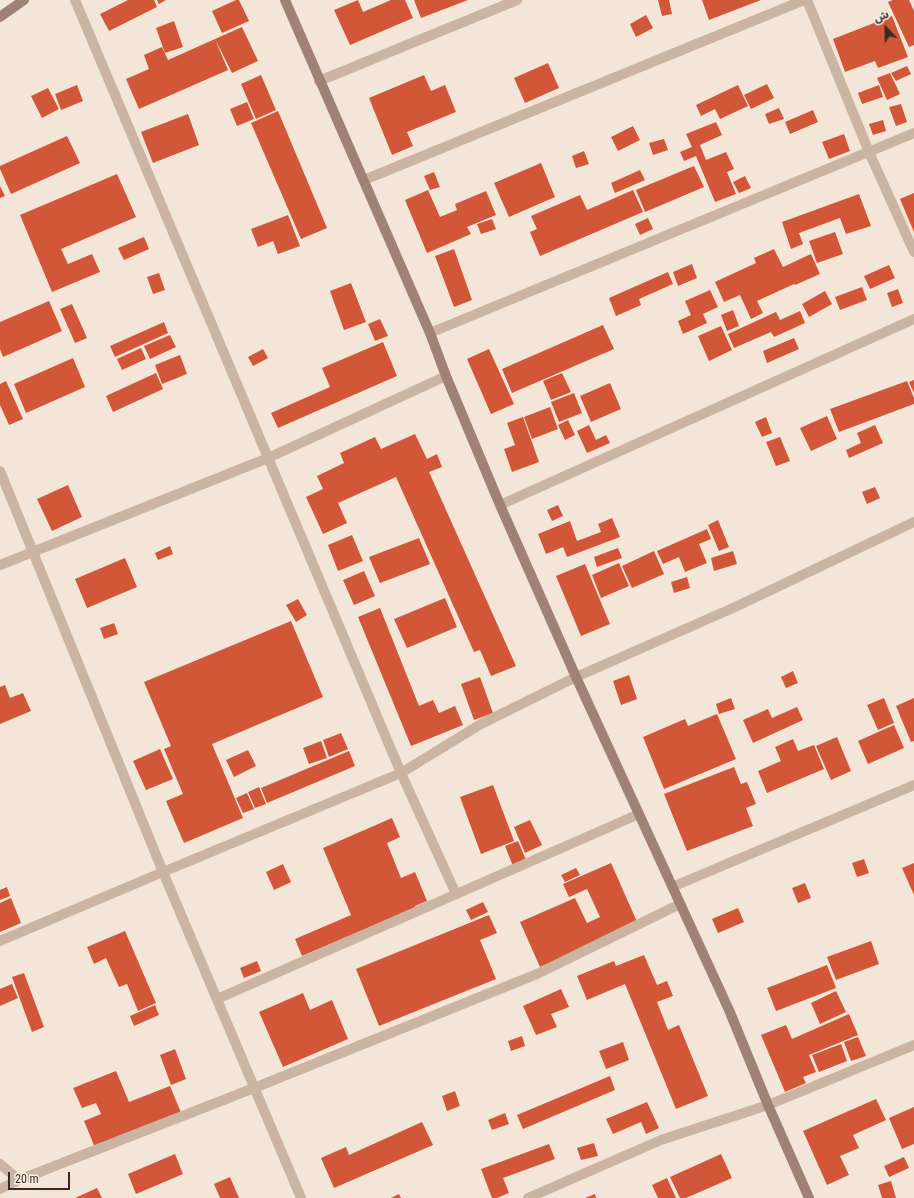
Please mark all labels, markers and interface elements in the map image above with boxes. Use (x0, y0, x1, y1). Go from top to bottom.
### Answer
north arrow (866, 8, 906, 48)
text: ش (872, 8, 891, 25)
scale bar (10, 1164, 72, 1190)
text: 20 m (15, 1172, 39, 1186)

